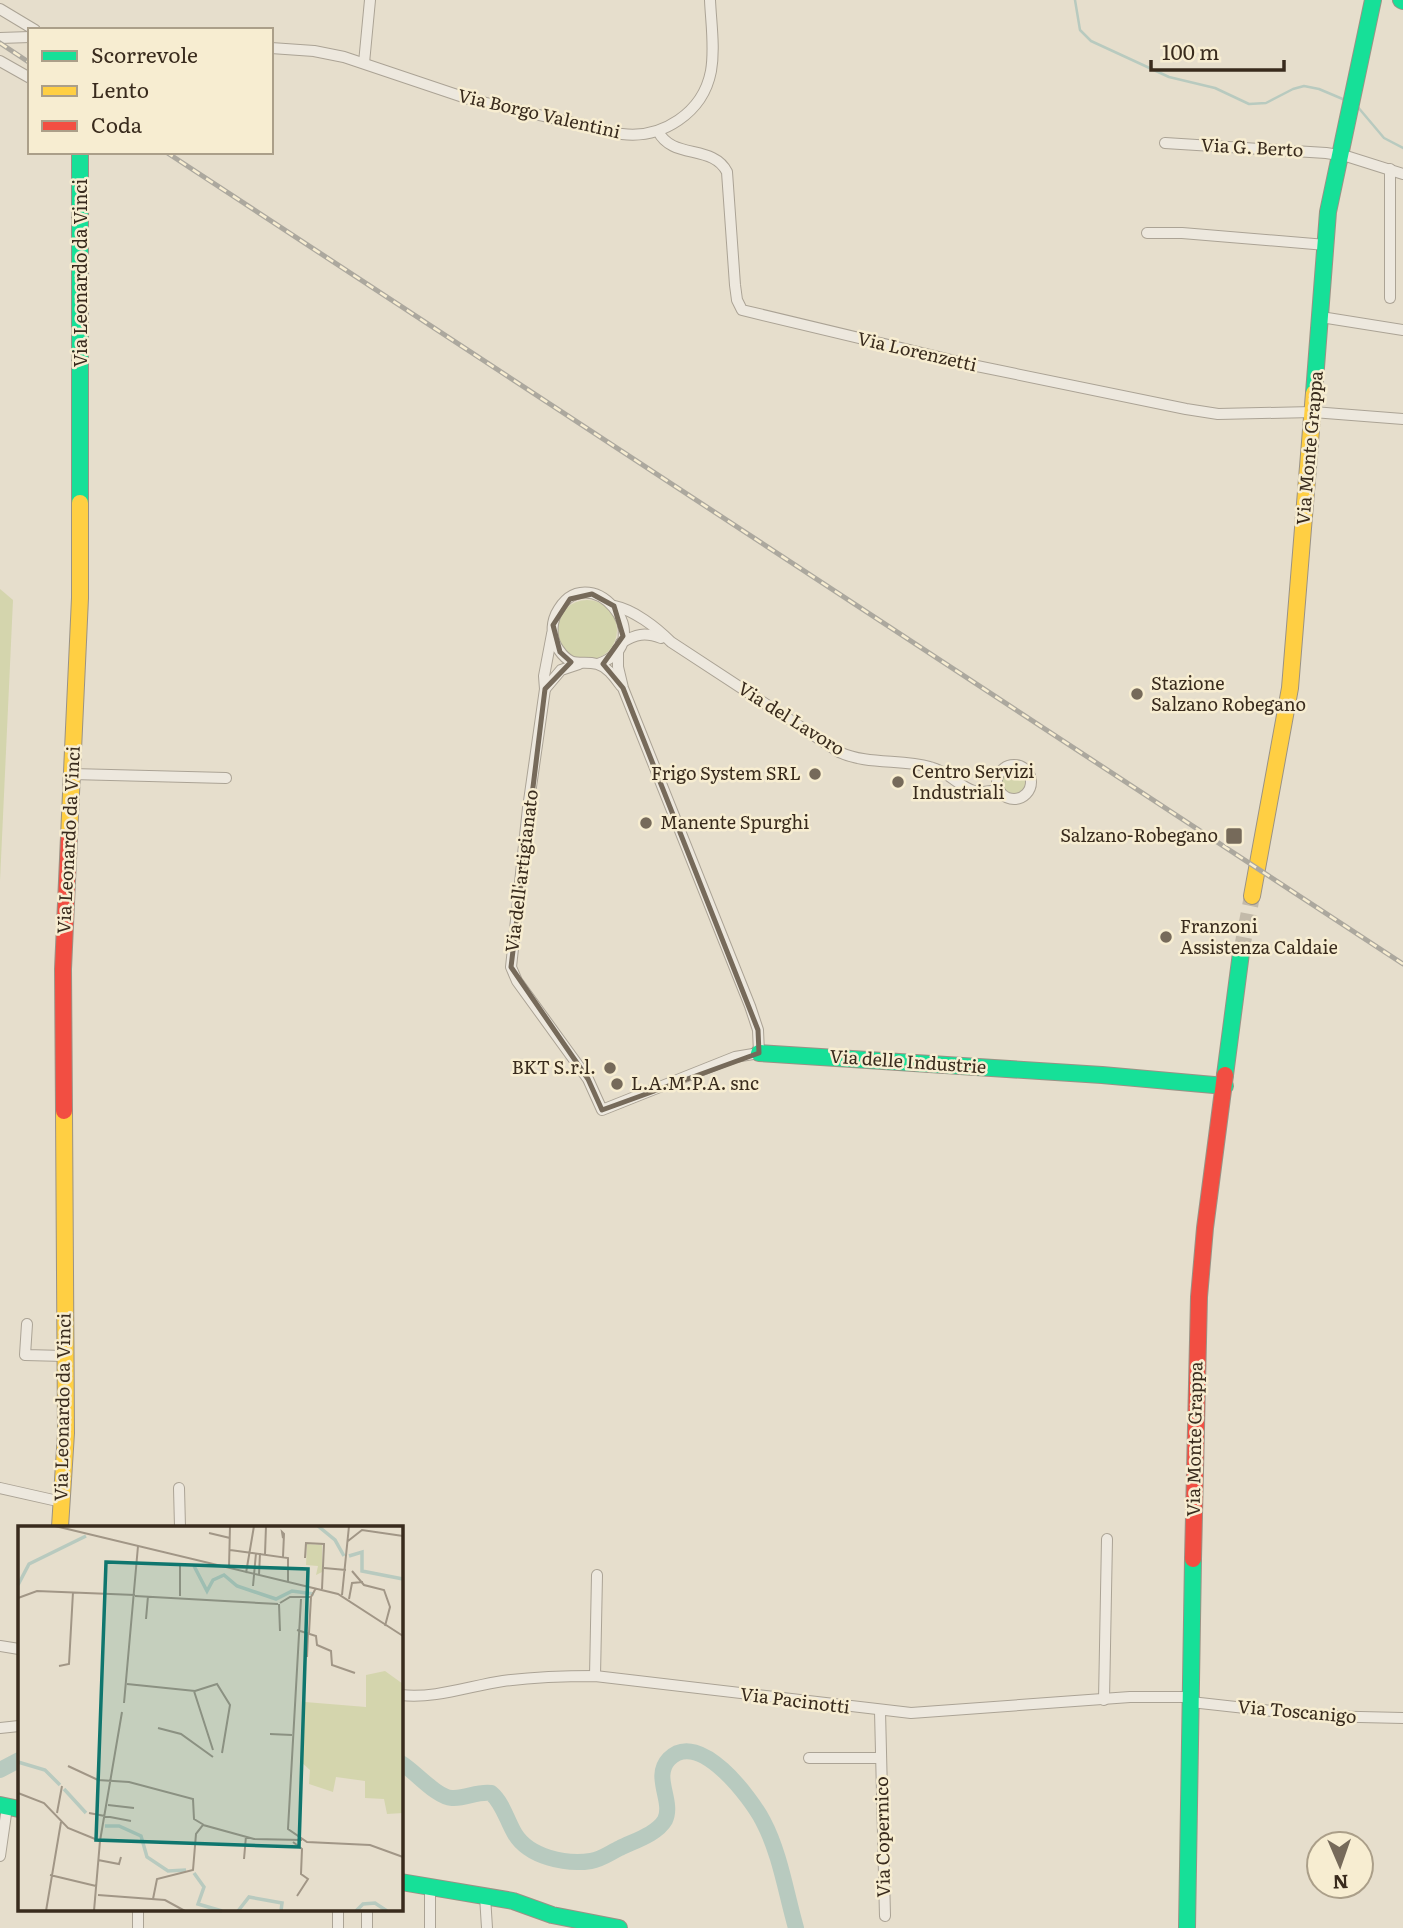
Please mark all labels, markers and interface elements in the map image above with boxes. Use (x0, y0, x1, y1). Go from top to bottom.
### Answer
legend (28, 28, 273, 154)
scale bar (1151, 28, 1284, 72)
text: 100 m (1162, 35, 1219, 66)
text: Scorrevole (91, 38, 198, 69)
text: Lento (91, 73, 149, 104)
street label: Via Borgo Valentini (455, 81, 623, 144)
text: Coda (91, 108, 143, 139)
street label: Via G. Berto (1200, 130, 1304, 163)
street label: Via Leonardo da Vinci (66, 179, 93, 367)
street label: Via Lorenzetti (855, 324, 980, 377)
street label: Via Monte Grappa (1288, 369, 1329, 526)
place label: Stazione Salzano Robegano (1151, 669, 1306, 717)
street label: Via del Lavoro (733, 674, 851, 761)
marker: Stazione Salzano Robegano (1129, 686, 1145, 702)
street label: Via Leonardo da Vinci (49, 745, 86, 935)
place label: Centro Servizi Industriali (912, 757, 1034, 805)
place label: Frigo System SRL (651, 759, 801, 786)
marker: Frigo System SRL (807, 766, 823, 782)
marker: Centro Servizi Industriali (890, 774, 906, 790)
street label: Via dell'artigianato (497, 788, 544, 954)
place label: Manente Spurghi (660, 808, 809, 835)
marker: Manente Spurghi (638, 815, 654, 831)
place label: Salzano-Robegano (1060, 821, 1218, 848)
marker: Salzano-Robegano (1224, 826, 1244, 846)
place label: Franzoni Assistenza Caldaie (1180, 912, 1338, 960)
marker: Franzoni Assistenza Caldaie (1158, 929, 1174, 945)
street label: Via delle Industrie (829, 1042, 987, 1079)
place label: BKT S.r.l. (512, 1053, 596, 1080)
marker: BKT S.r.l. (602, 1060, 618, 1076)
place label: L.A.M.P.A. snc (631, 1069, 759, 1096)
marker: L.A.M.P.A. snc (609, 1076, 625, 1092)
street label: Via Leonardo da Vinci (46, 1313, 77, 1501)
street label: Via Monte Grappa (1179, 1361, 1208, 1517)
inset map (18, 1526, 402, 1910)
street label: Via Pacinotti (739, 1679, 852, 1720)
street label: Via Toscanigo (1236, 1692, 1358, 1729)
street label: Via Copernico (867, 1776, 896, 1898)
north arrow (1305, 1830, 1375, 1900)
text: N (1332, 1869, 1349, 1897)

